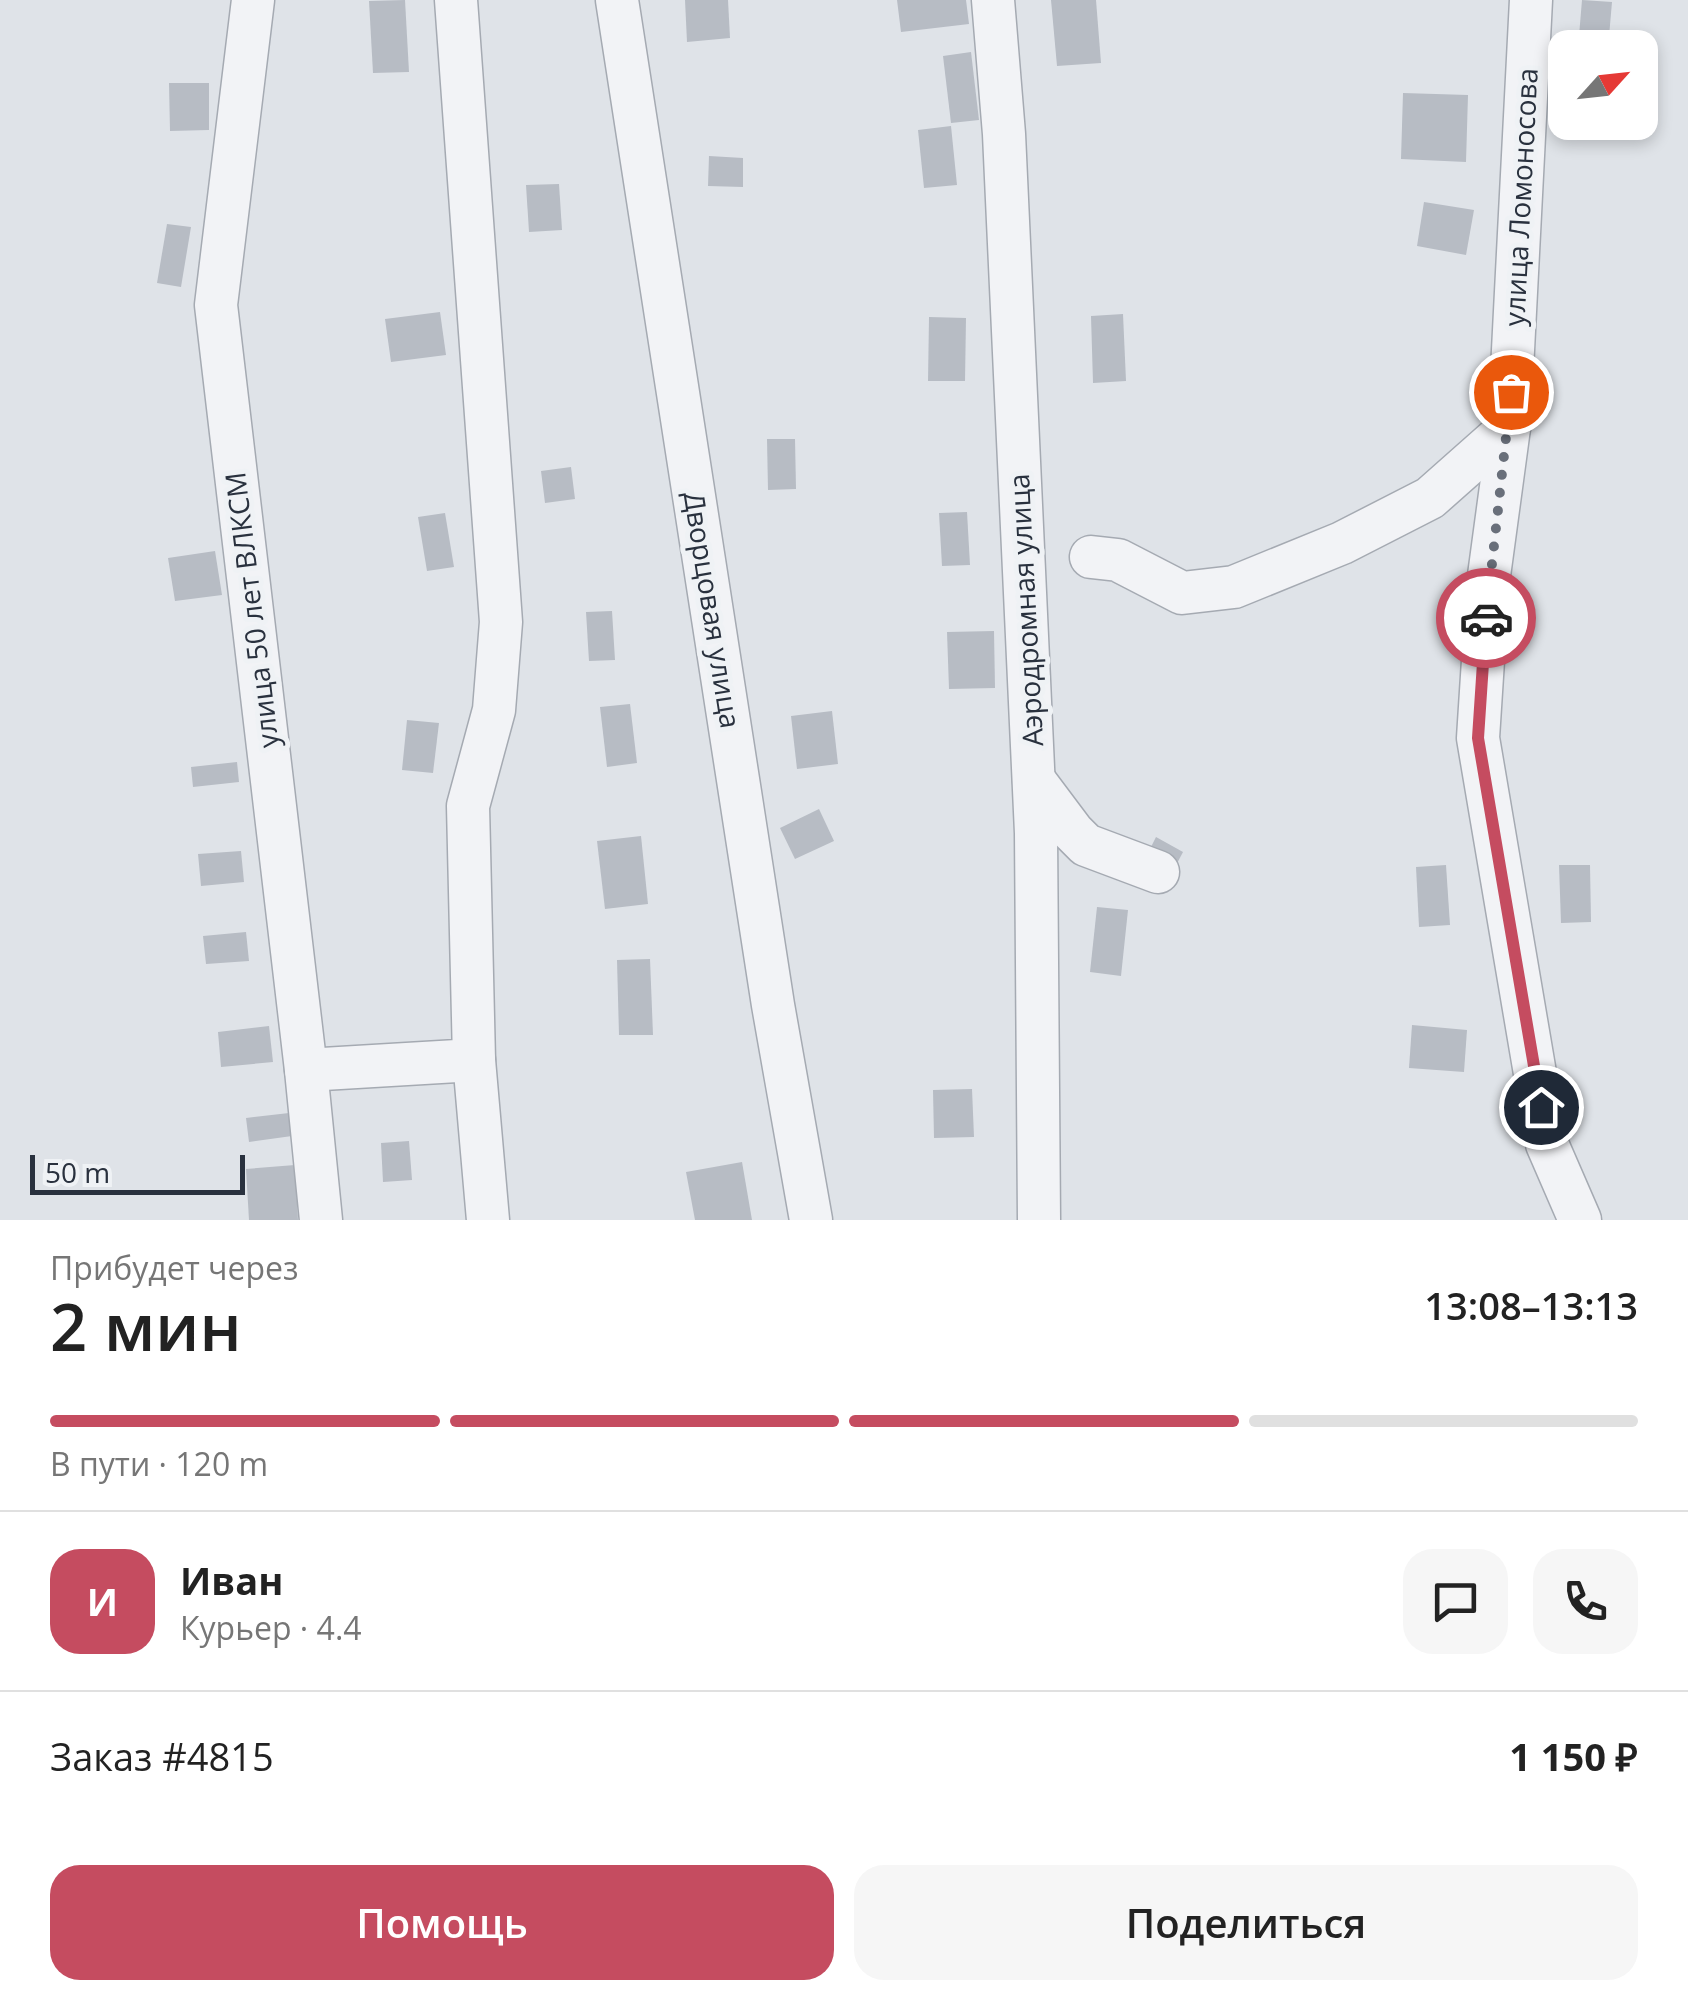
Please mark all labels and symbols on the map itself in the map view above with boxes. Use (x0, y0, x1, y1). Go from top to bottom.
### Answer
north arrow (1548, 30, 1658, 140)
street label: улица Ломоносова (1494, 67, 1546, 327)
pin (1469, 350, 1554, 435)
street label: улица 50 лет ВЛКСМ (215, 470, 287, 750)
street label: Аэродромная улица (999, 473, 1051, 747)
street label: Дворцовая улица (676, 489, 750, 731)
courier (1436, 568, 1536, 668)
pin (1499, 1065, 1584, 1150)
scale bar (30, 1150, 245, 1194)

